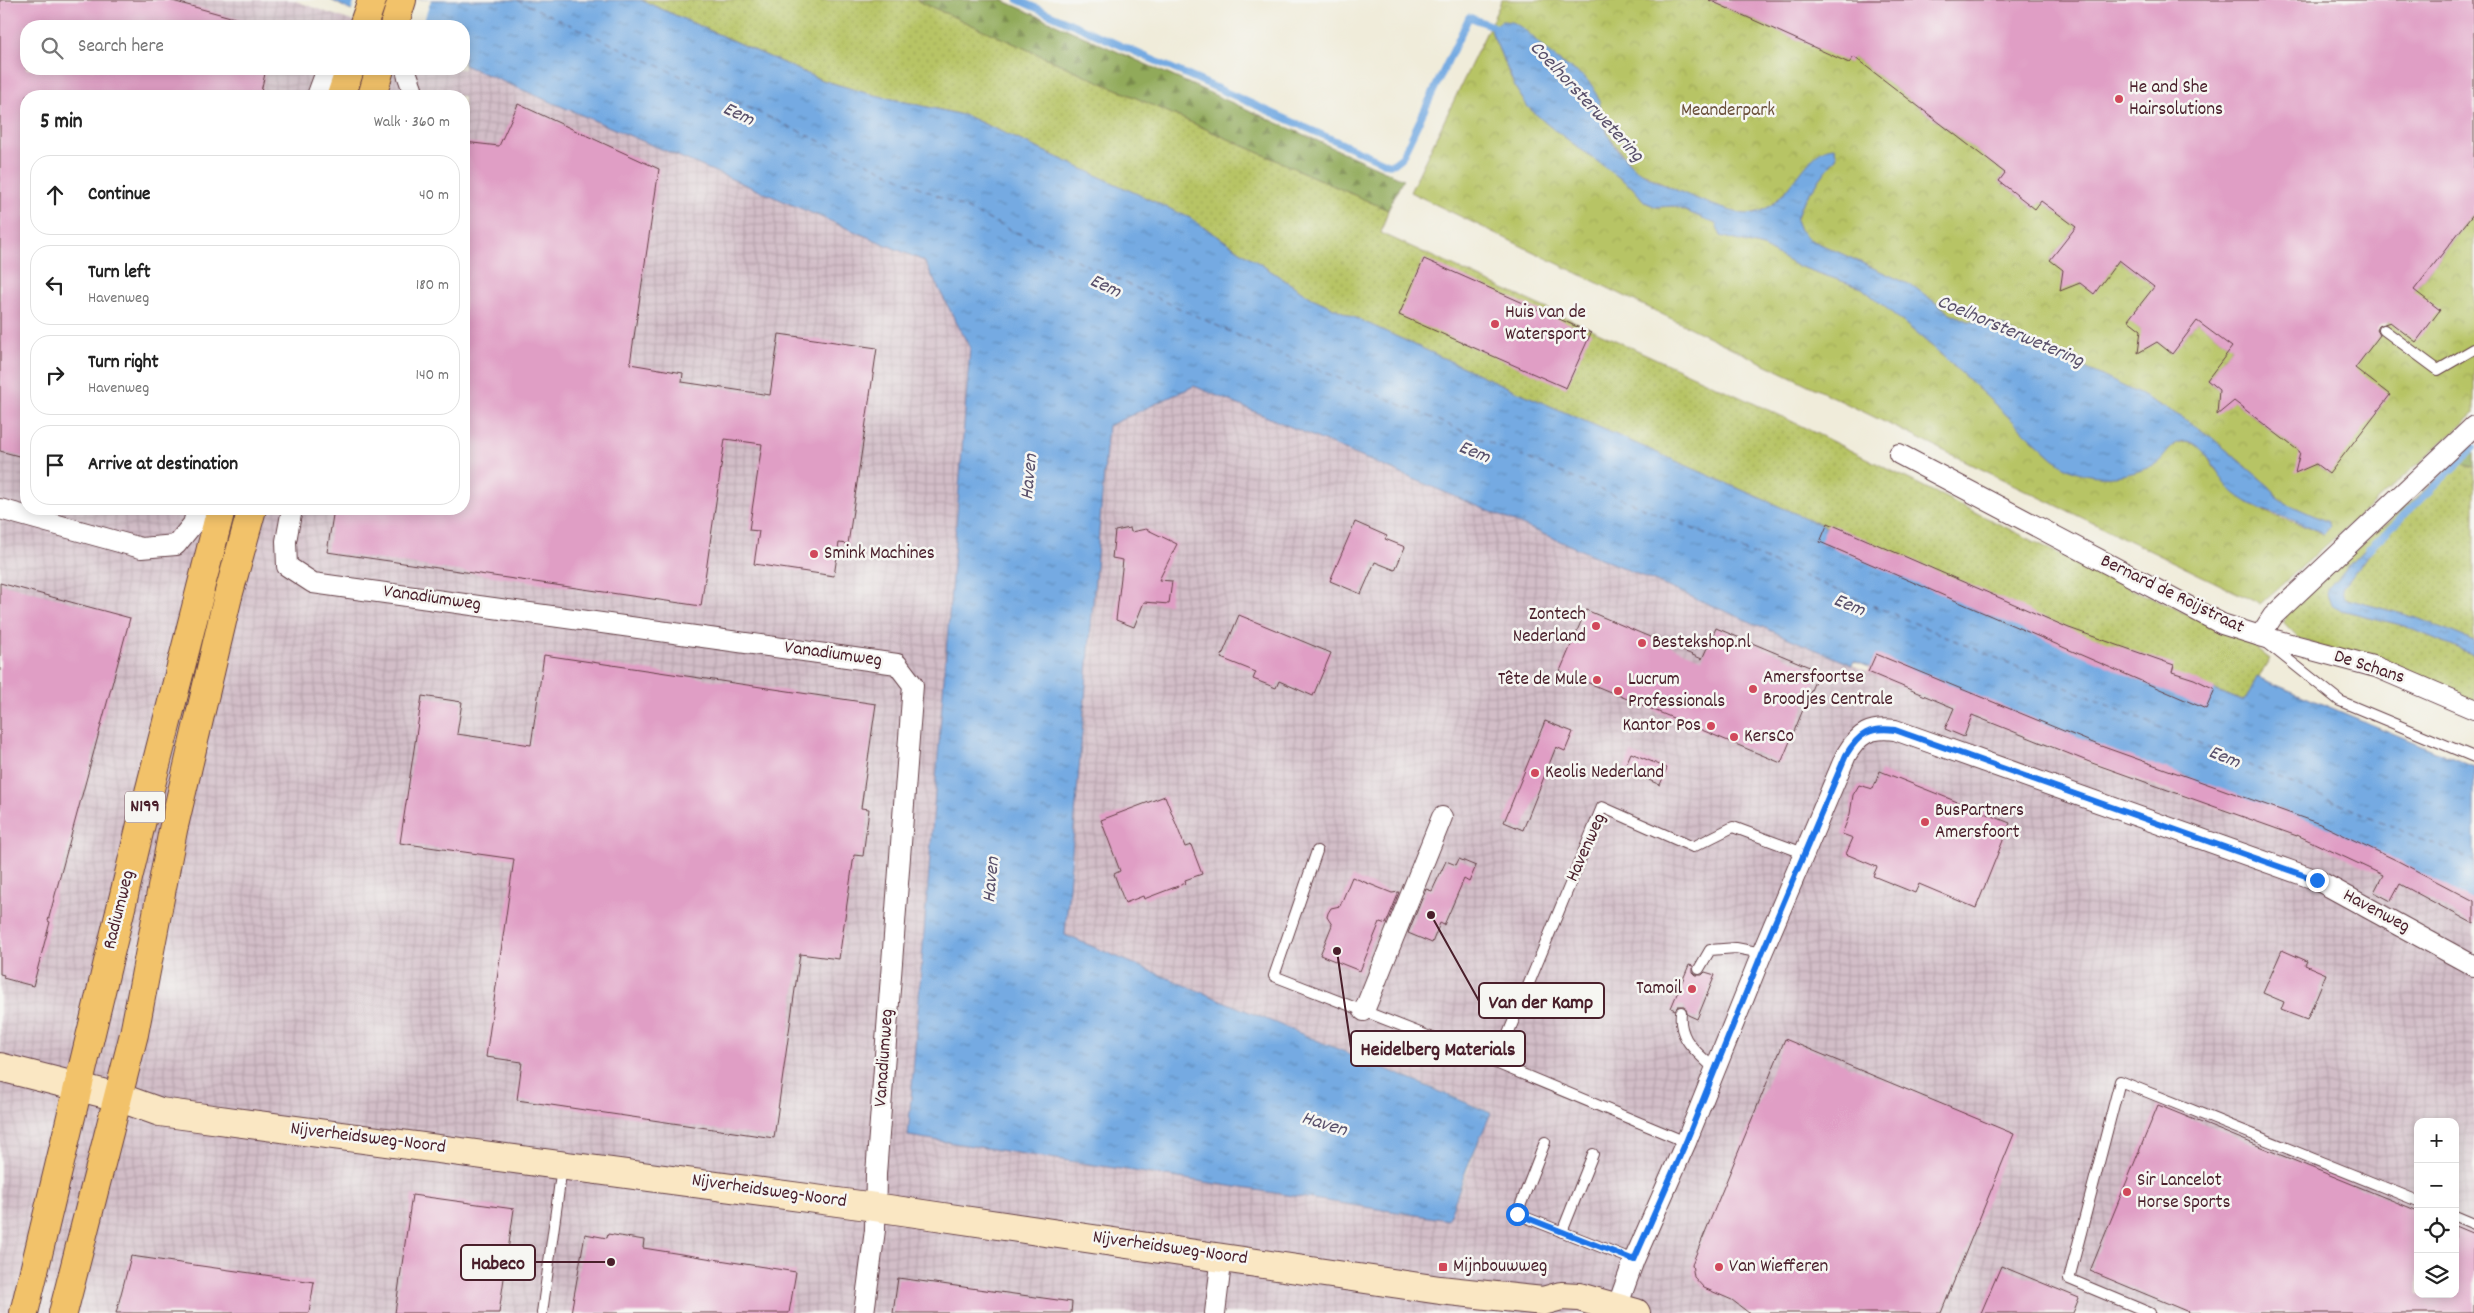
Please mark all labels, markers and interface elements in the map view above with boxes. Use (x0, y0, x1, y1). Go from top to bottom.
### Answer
search box (20, 20, 470, 75)
icon: search (38, 34, 66, 62)
text: Search here (78, 34, 164, 61)
water label: Coelhorsterwetering (1522, 35, 1651, 170)
place label: He and She Hairsolutions (2129, 75, 2223, 124)
marker: He and She Hairsolutions (2113, 93, 2125, 105)
water label: Eem (718, 96, 758, 134)
park label: Meanderpark (1681, 98, 1775, 125)
text: 5 min (40, 108, 83, 138)
text: Walk · 360 m (374, 111, 450, 134)
icon: ahead (41, 181, 69, 209)
text: Continue (88, 182, 150, 209)
text: 40 m (419, 184, 449, 207)
text: Turn left (88, 260, 151, 287)
water label: Eem (1085, 268, 1125, 306)
icon: left (41, 271, 69, 299)
text: 180 m (416, 274, 449, 297)
text: Havenweg (88, 287, 149, 310)
water label: Coelhorsterwetering (1932, 288, 2089, 376)
place label: Huis van de Watersport (1505, 300, 1587, 349)
marker: Huis van de Watersport (1489, 318, 1501, 330)
text: Turn right (88, 350, 159, 377)
icon: right (41, 361, 69, 389)
text: 140 m (415, 364, 449, 387)
text: Havenweg (88, 377, 149, 400)
water label: Eem (1454, 434, 1494, 472)
icon: arrive (41, 451, 69, 479)
text: Arrive at destination (88, 452, 238, 479)
water label: Haven (1014, 452, 1046, 501)
place label: Smink Machines (824, 541, 935, 568)
marker: Smink Machines (808, 548, 820, 560)
street label: Bernard de Roijstraat (2095, 548, 2249, 642)
street label: Vanadiumweg (381, 579, 483, 619)
water label: Eem (1829, 587, 1869, 625)
place label: Zontech Nederland (1513, 602, 1586, 651)
marker: Zontech Nederland (1590, 620, 1602, 632)
place label: Bestekshop.nl (1652, 630, 1751, 657)
street label: Vanadiumweg (782, 635, 884, 675)
marker: Bestekshop.nl (1636, 637, 1648, 649)
street label: De Schans (2330, 644, 2408, 692)
place label: Amersfoortse Broodjes Centrale (1763, 665, 1893, 714)
place label: Tête de Mule (1498, 667, 1587, 694)
place label: Lucrum Professionals (1628, 667, 1725, 716)
marker: Tête de Mule (1591, 674, 1603, 686)
marker: Amersfoortse Broodjes Centrale (1747, 683, 1759, 695)
marker: Lucrum Professionals (1612, 685, 1624, 697)
place label: Kantor Pos (1623, 713, 1701, 740)
marker: Kantor Pos (1705, 720, 1717, 732)
place label: KersCo (1744, 724, 1794, 751)
marker: KersCo (1728, 731, 1740, 743)
water label: Eem (2204, 739, 2244, 777)
place label: Keolis Nederland (1545, 760, 1664, 787)
marker: Keolis Nederland (1529, 767, 1541, 779)
road number: N199 (125, 792, 165, 822)
place label: BusPartners Amersfoort (1935, 798, 2024, 847)
street label: Havenweg (1560, 809, 1614, 887)
marker: BusPartners Amersfoort (1919, 816, 1931, 828)
water label: Haven (976, 855, 1008, 904)
street label: Radiumweg (97, 868, 143, 952)
route end (2306, 869, 2329, 892)
street label: Havenweg (2338, 883, 2414, 941)
place label: Tamoil (1636, 976, 1682, 1003)
callout: Van der Kamp (1479, 983, 1604, 1018)
marker: Tamoil (1686, 983, 1698, 995)
text: Van der Kamp (1489, 990, 1593, 1018)
street label: Vanadiumweg (868, 1008, 902, 1108)
callout: Heidelberg Materials (1351, 1031, 1525, 1066)
text: Heidelberg Materials (1361, 1037, 1515, 1065)
water label: Haven (1298, 1105, 1351, 1145)
street label: Nijverheidsweg-Noord (289, 1116, 447, 1162)
map controls (2414, 1118, 2459, 1298)
button: + (2414, 1118, 2459, 1163)
button: − (2414, 1163, 2459, 1208)
street label: Nijverheidsweg-Noord (690, 1168, 848, 1216)
place label: Sir Lancelot Horse Sports (2137, 1168, 2231, 1217)
marker: Sir Lancelot Horse Sports (2121, 1186, 2133, 1198)
route start (1506, 1203, 1529, 1226)
button: locate (2414, 1208, 2459, 1253)
street label: Nijverheidsweg-Noord (1091, 1225, 1249, 1273)
callout: Habeco (461, 1245, 535, 1280)
text: Habeco (471, 1251, 525, 1279)
button: layers (2414, 1253, 2459, 1298)
place label: Mijnbouwweg (1453, 1254, 1547, 1281)
place label: Van Wiefferen (1729, 1254, 1828, 1281)
marker: Mijnbouwweg (1437, 1261, 1449, 1273)
marker: Van Wiefferen (1713, 1261, 1725, 1273)

